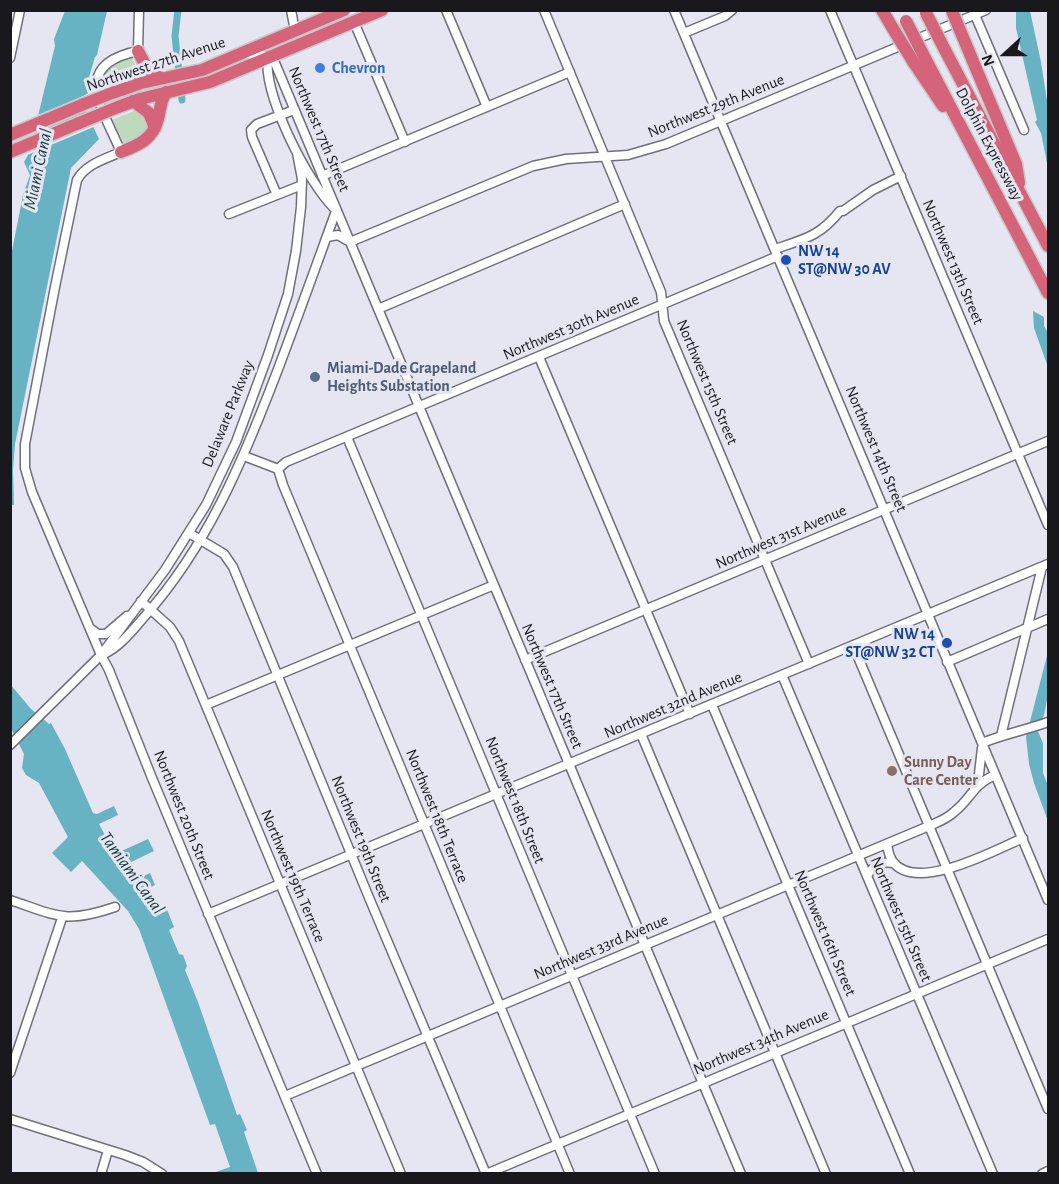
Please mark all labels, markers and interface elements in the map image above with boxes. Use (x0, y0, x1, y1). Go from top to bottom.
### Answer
north arrow (975, 24, 1035, 84)
street label: Northwest 27th Avenue (84, 32, 228, 96)
text: N (979, 52, 998, 69)
place label: Chevron (332, 58, 385, 78)
marker: Chevron (313, 61, 327, 75)
street label: Northwest 17th Street (284, 64, 354, 194)
street label: Northwest 29th Avenue (645, 70, 787, 142)
street label: Dolphin Expressway (951, 84, 1027, 204)
water label: Miami Canal (19, 127, 57, 211)
street label: Northwest 13th Street (918, 197, 988, 327)
place label: NW 14 ST@NW 30 AV (798, 241, 891, 279)
marker: NW 14 ST@NW 30 AV (779, 253, 793, 267)
street label: Northwest 30th Avenue (500, 290, 642, 364)
street label: Northwest 15th Street (672, 317, 742, 447)
street label: Delaware Parkway (198, 358, 258, 470)
place label: Miami-Dade Grapeland Heights Substation (327, 358, 476, 396)
marker: Miami-Dade Grapeland Heights Substation (308, 370, 322, 384)
street label: Northwest 14th Street (841, 383, 911, 515)
street label: Northwest 31st Avenue (713, 501, 849, 573)
street label: Northwest 17th Street (517, 621, 587, 751)
place label: NW 14 ST@NW 32 CT (845, 624, 935, 662)
marker: NW 14 ST@NW 32 CT (940, 636, 954, 650)
street label: Northwest 32nd Avenue (601, 667, 745, 743)
street label: Northwest 18th Street (481, 734, 549, 866)
street label: Northwest 18th Terrace (401, 746, 473, 886)
street label: Northwest 20th Street (149, 748, 219, 882)
place label: Sunny Day Care Center (904, 752, 978, 790)
marker: Sunny Day Care Center (885, 764, 899, 778)
street label: Northwest 19th Street (327, 773, 395, 905)
street label: Northwest 19th Terrace (256, 807, 330, 945)
water label: Tamiami Canal (95, 828, 169, 918)
street label: Northwest 15th Street (866, 854, 936, 984)
street label: Northwest 16th Street (790, 867, 860, 999)
street label: Northwest 33rd Avenue (531, 910, 671, 984)
street label: Northwest 34th Avenue (690, 1005, 832, 1079)

